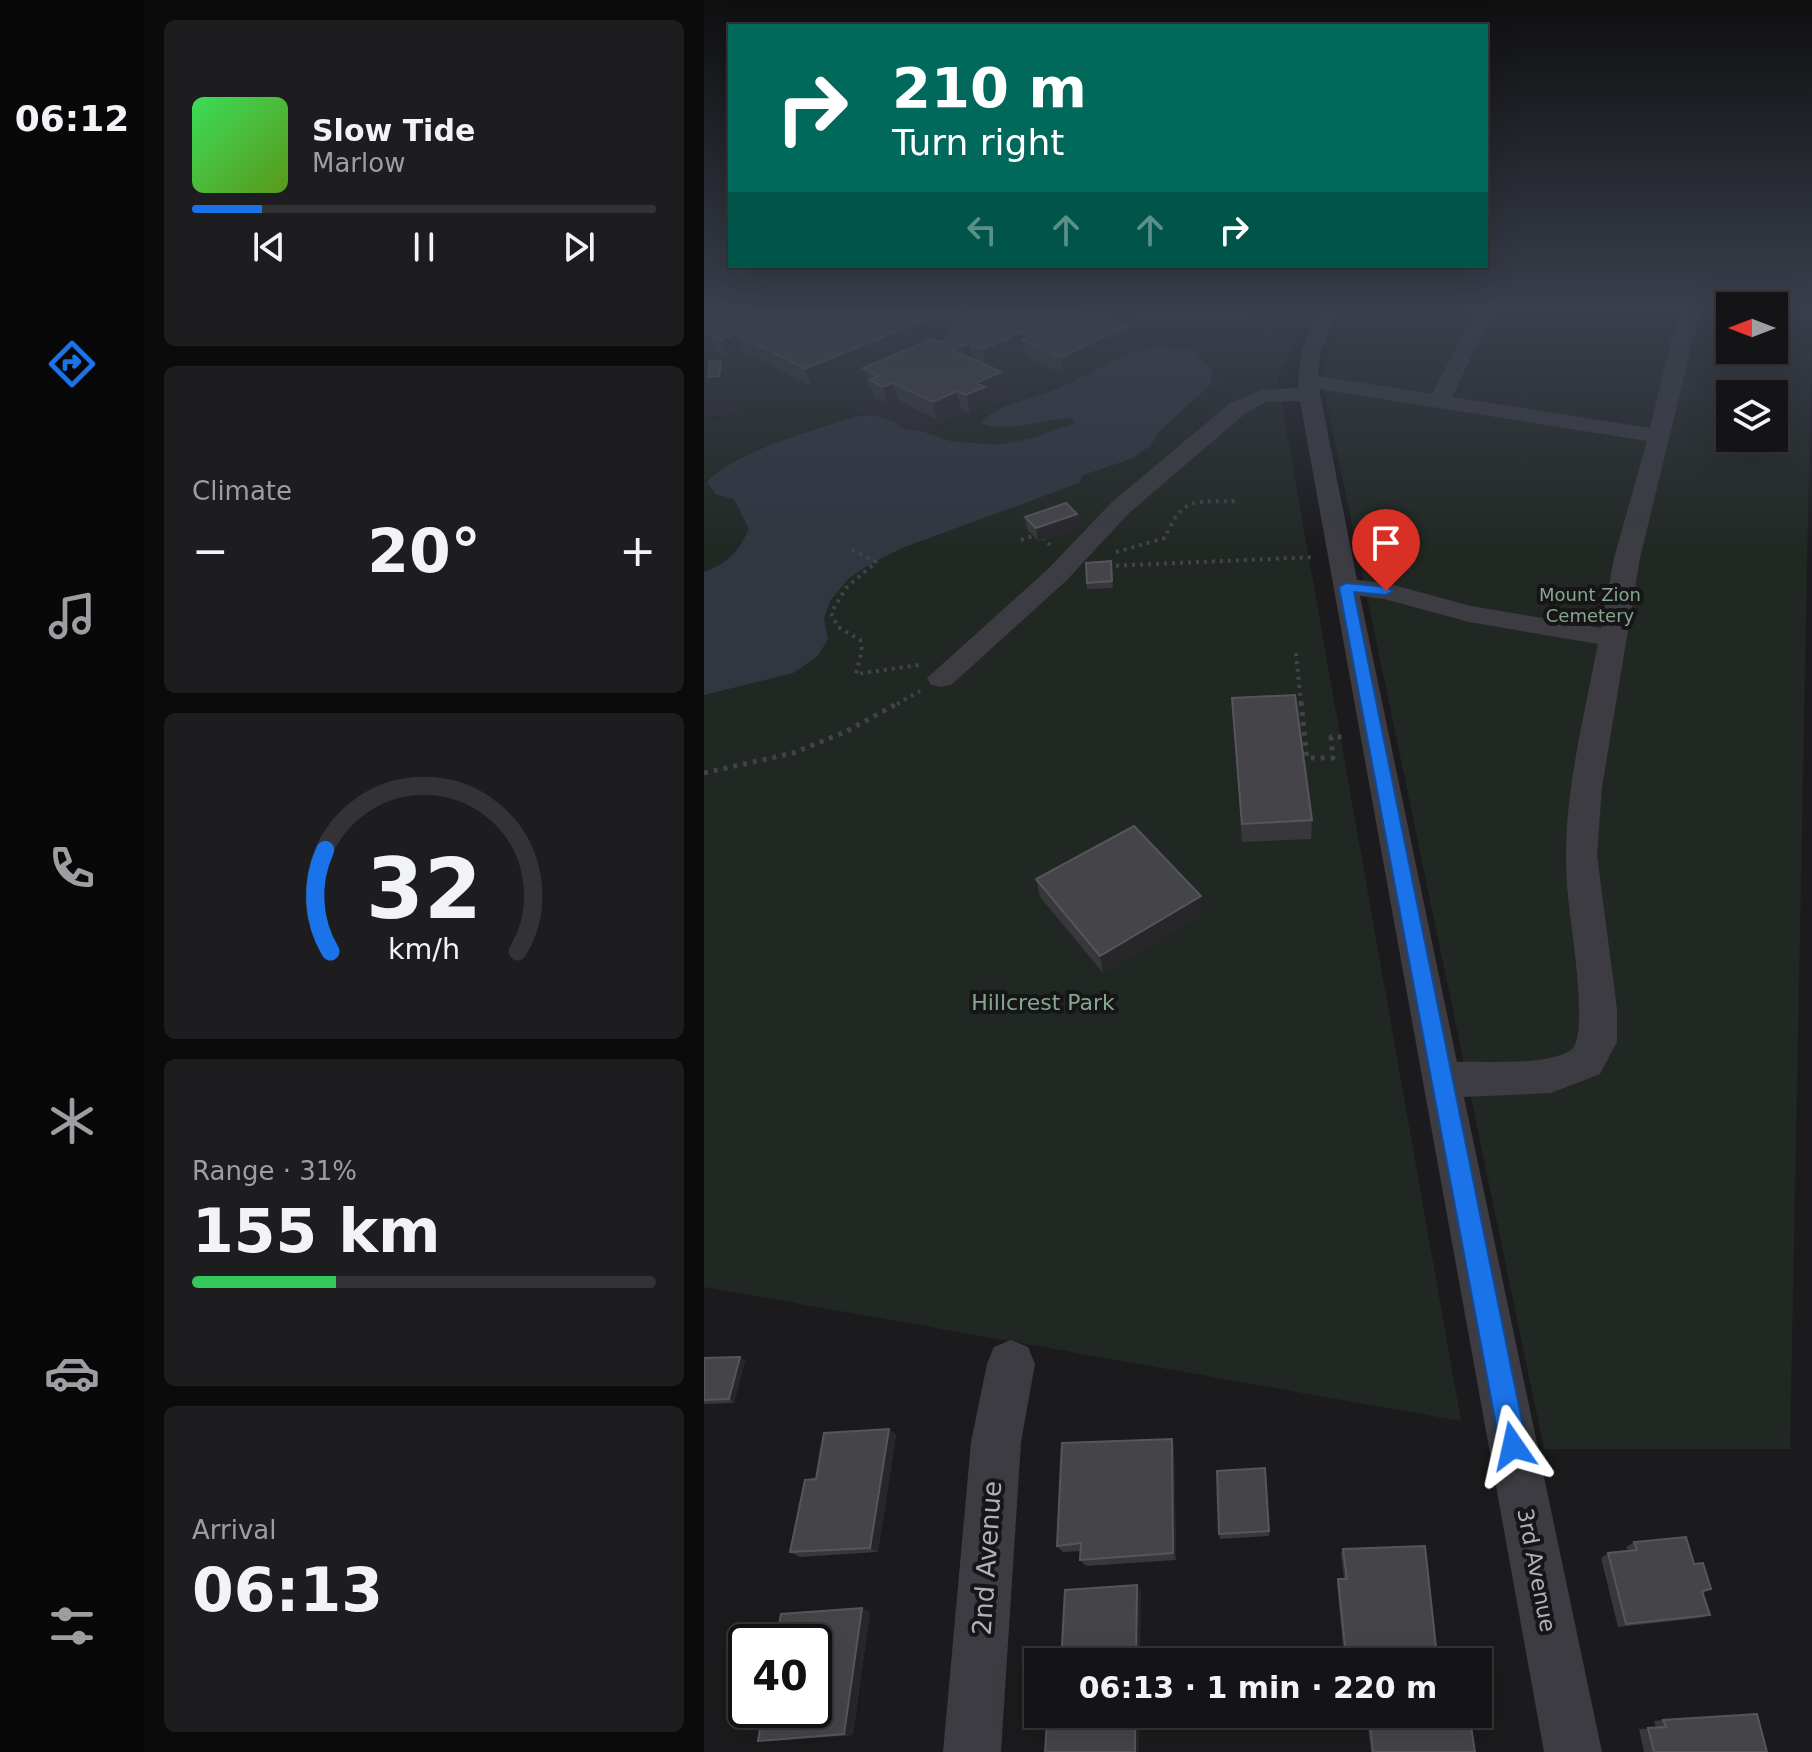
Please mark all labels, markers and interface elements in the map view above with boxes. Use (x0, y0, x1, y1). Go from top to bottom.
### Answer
text: 210 m (892, 55, 1087, 120)
icon: right (760, 56, 864, 160)
text: 06:12 (15, 98, 129, 139)
text: Slow Tide (312, 113, 475, 148)
text: Turn right (892, 122, 1064, 163)
text: Marlow (312, 148, 405, 178)
icon: left (960, 208, 1004, 252)
icon: ahead (1044, 208, 1088, 252)
icon: ahead (1128, 208, 1172, 252)
icon: right (1212, 208, 1256, 252)
icon: previous (247, 225, 291, 269)
icon: pause (402, 225, 446, 269)
icon: next (557, 225, 601, 269)
north arrow (1716, 292, 1788, 364)
map controls (1716, 292, 1788, 452)
icon: directions (44, 336, 100, 392)
button: layers (1716, 380, 1788, 452)
text: Climate (192, 476, 292, 506)
pin (1352, 509, 1420, 591)
text: 20° (367, 516, 481, 586)
icon: arrive (1364, 521, 1408, 565)
text: − (192, 525, 229, 576)
text: + (619, 525, 656, 576)
park label: Mount Zion Cemetery (1539, 584, 1641, 626)
icon: music (44, 588, 100, 644)
icon: phone (44, 840, 100, 896)
text: 32 (366, 841, 482, 938)
text: km/h (388, 932, 460, 966)
park label: Hillcrest Park (971, 990, 1115, 1015)
icon: climate (44, 1093, 100, 1149)
text: Range · 31% (192, 1156, 357, 1186)
text: 155 km (192, 1196, 441, 1266)
icon: car (44, 1345, 100, 1401)
position arrow (1471, 1404, 1555, 1488)
street label: 2nd Avenue (967, 1480, 1007, 1636)
street label: 3rd Avenue (1512, 1506, 1561, 1634)
text: Arrival (192, 1515, 276, 1545)
text: 06:13 (192, 1555, 383, 1625)
icon: filters (44, 1598, 100, 1654)
speed limit sign: 40 (728, 1624, 832, 1728)
text: 06:13 · 1 min · 220 m (1079, 1670, 1437, 1705)

